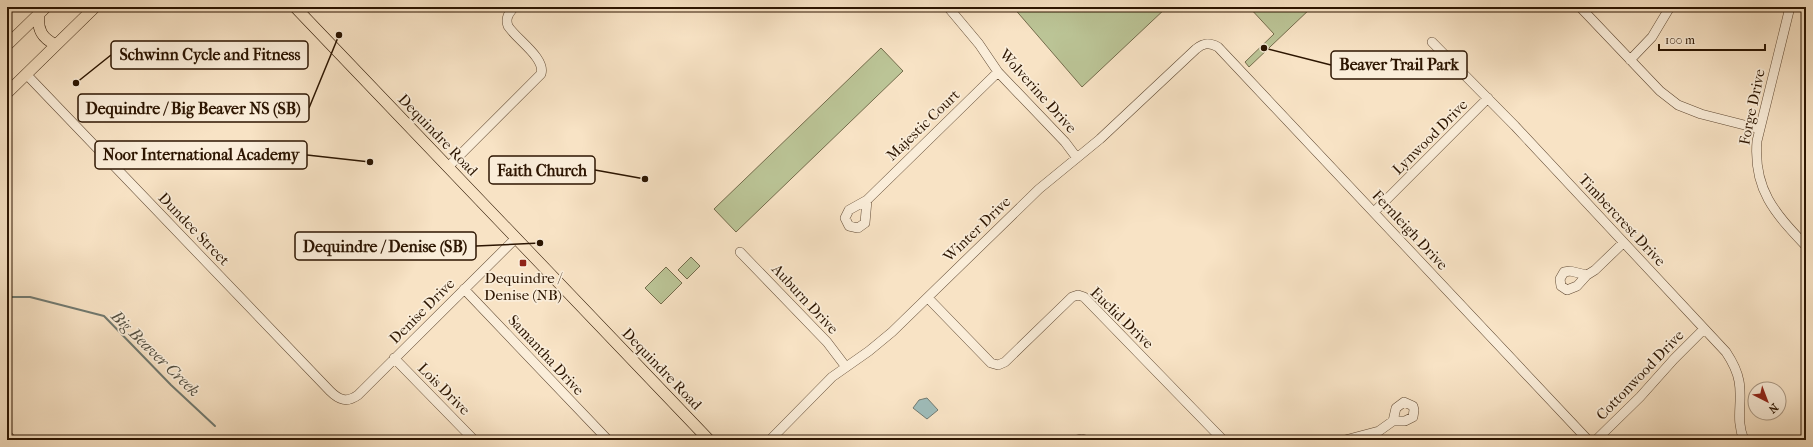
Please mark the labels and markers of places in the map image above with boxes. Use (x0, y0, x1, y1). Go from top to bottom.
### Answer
callout: Schwinn Cycle and Fitness (111, 41, 308, 69)
callout: Beaver Trail Park (1331, 51, 1467, 79)
callout: Dequindre / Big Beaver NS (SB) (78, 94, 309, 122)
callout: Noor International Academy (95, 141, 307, 169)
callout: Faith Church (489, 156, 595, 184)
callout: Dequindre / Denise (SB) (295, 232, 476, 260)
marker: Dequindre / Denise (NB) (518, 258, 528, 268)
place label: Dequindre / Denise (NB) (484, 269, 563, 304)

